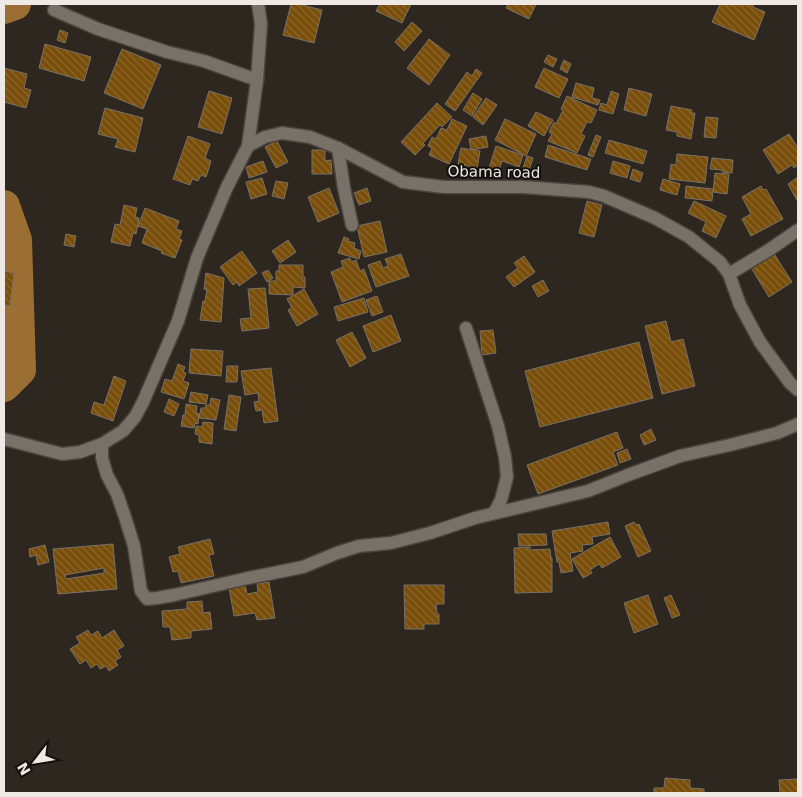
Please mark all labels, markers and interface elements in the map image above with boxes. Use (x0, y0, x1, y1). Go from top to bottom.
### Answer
street label: Obama road (447, 162, 541, 182)
north arrow (10, 737, 60, 787)
text: N (14, 760, 34, 778)

